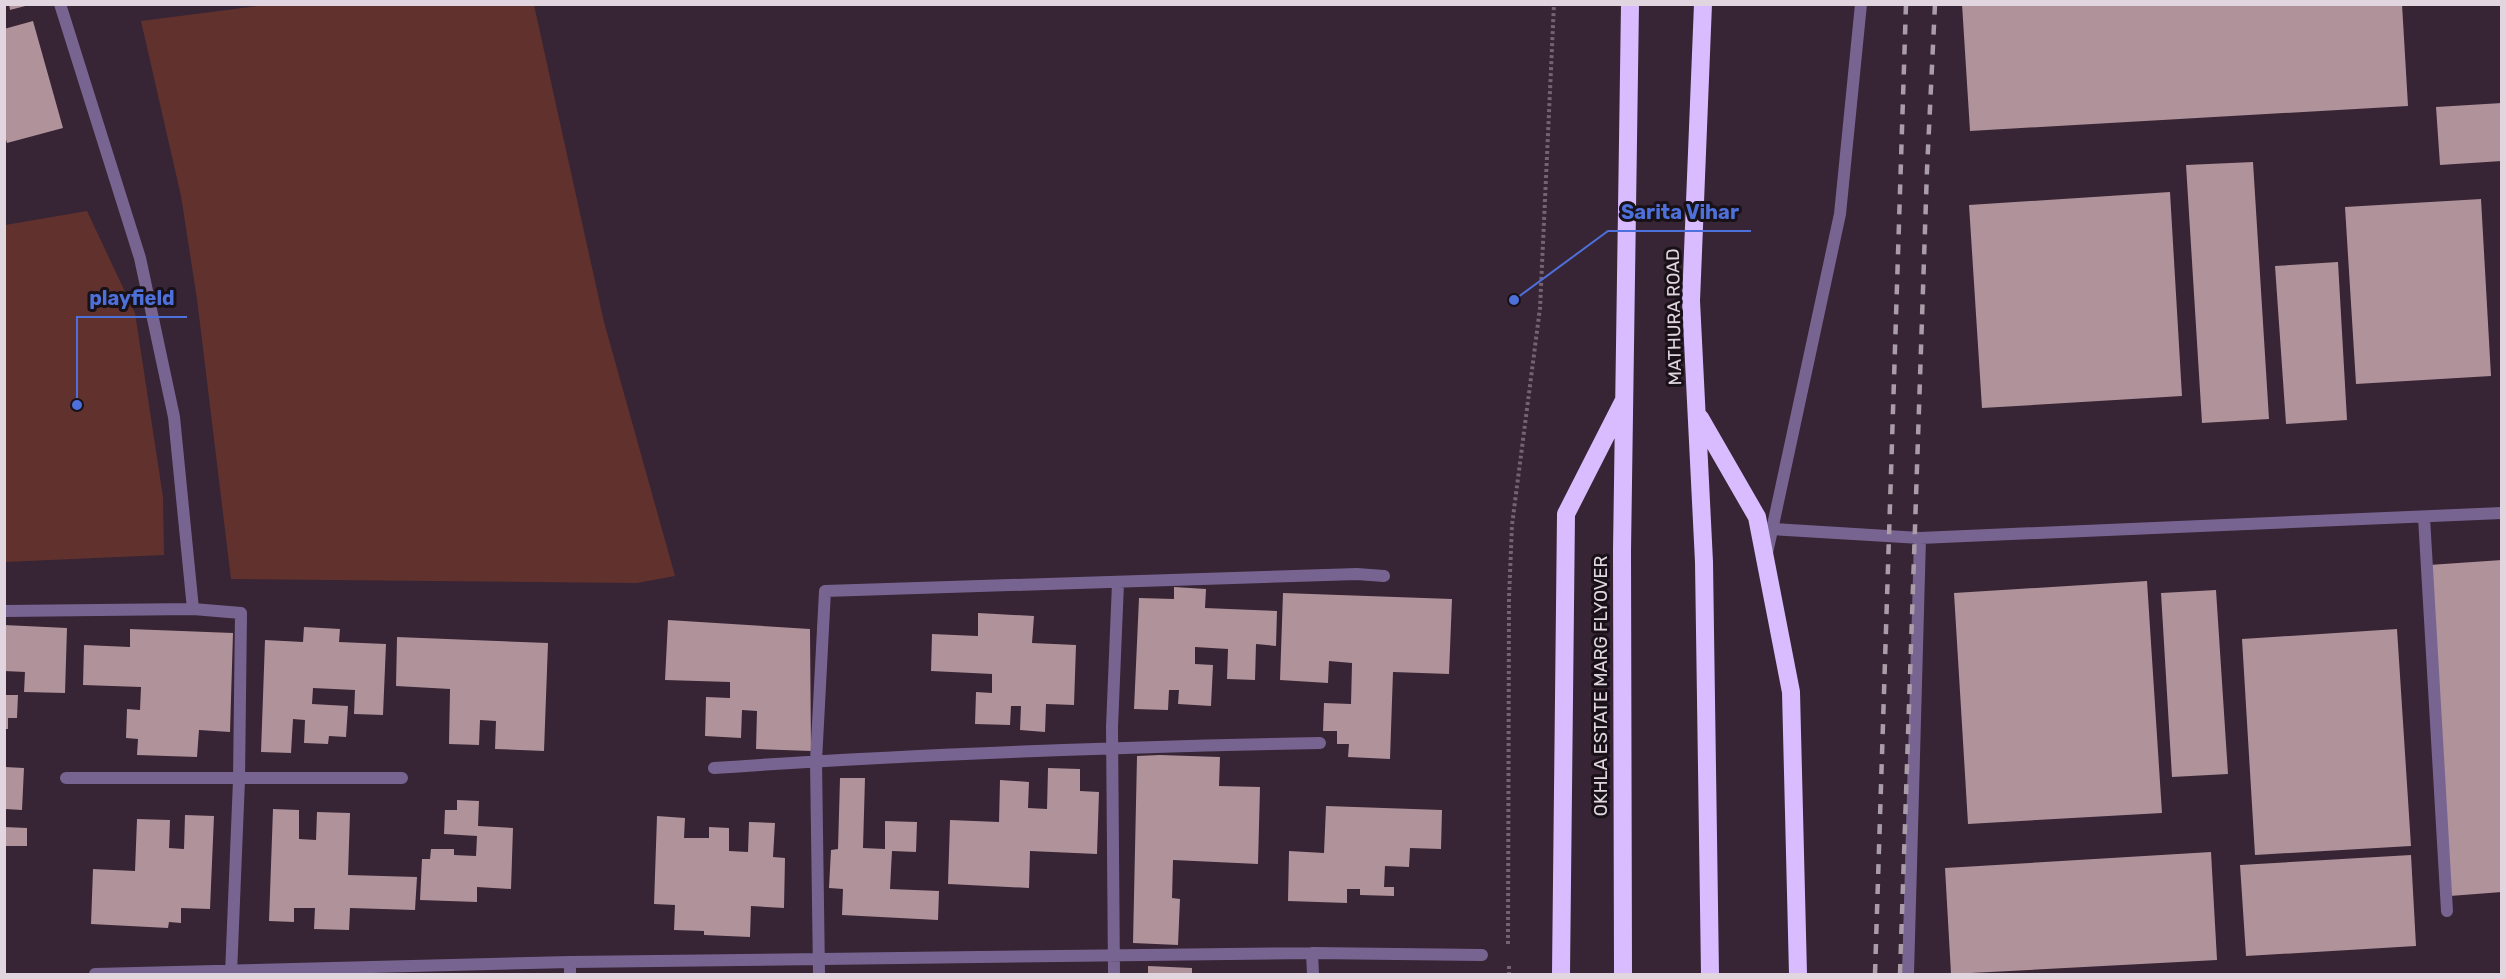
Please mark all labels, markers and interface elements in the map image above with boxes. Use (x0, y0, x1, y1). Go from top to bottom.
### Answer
callout: Sarita Vihar (1608, 193, 1751, 231)
text: Sarita Vihar (1621, 200, 1739, 224)
street label: MATHURA ROAD (1662, 248, 1686, 386)
callout: playfield (77, 279, 187, 317)
text: playfield (89, 286, 175, 310)
street label: OKHLA ESTATE MARG FLYOVER (1590, 556, 1612, 816)

